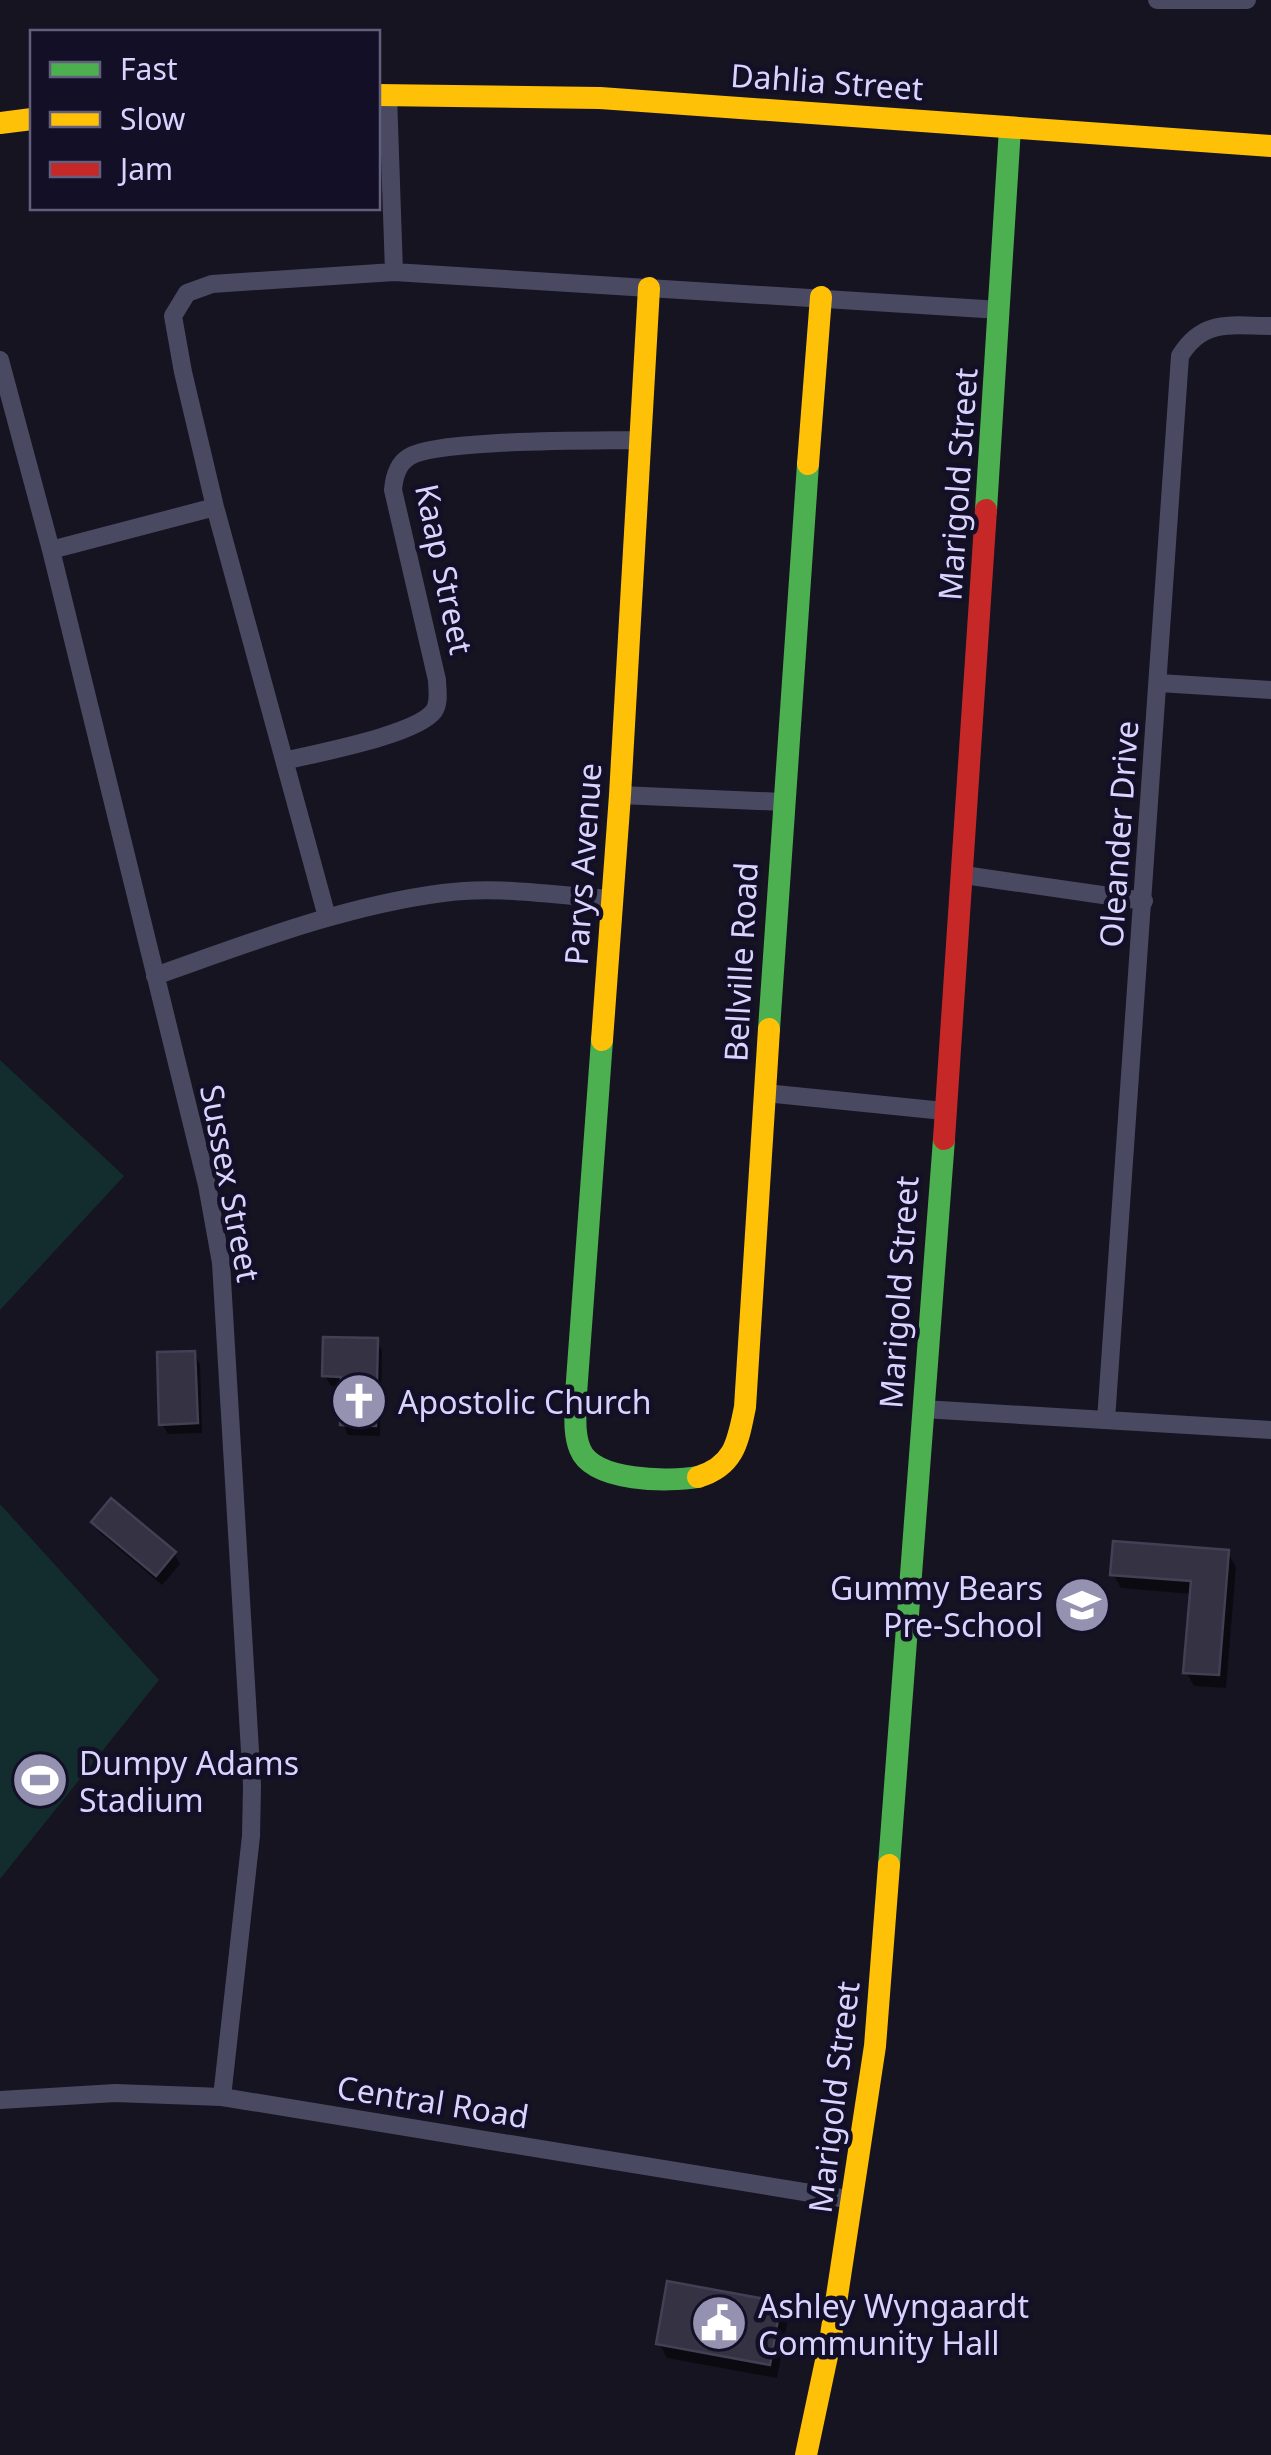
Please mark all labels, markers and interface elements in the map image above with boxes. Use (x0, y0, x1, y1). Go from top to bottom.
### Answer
legend (30, 30, 380, 210)
text: Fast (120, 48, 178, 89)
street label: Dahlia Street (729, 53, 925, 109)
text: Slow (120, 98, 186, 139)
text: Jam (117, 148, 173, 189)
street label: Marigold Street (927, 366, 987, 602)
street label: Kaap Street (406, 480, 484, 658)
street label: Oleander Drive (1089, 719, 1147, 949)
street label: Parys Avenue (553, 761, 611, 967)
street label: Bellville Road (713, 861, 767, 1063)
street label: Sussex Street (191, 1081, 271, 1285)
street label: Marigold Street (868, 1174, 928, 1410)
church icon: Apostolic Church (329, 1371, 389, 1431)
place label: Apostolic Church (398, 1380, 651, 1423)
place label: Gummy Bears Pre-School (830, 1566, 1043, 1646)
school or university icon: Gummy Bears Pre-School (1052, 1575, 1112, 1635)
place label: Dumpy Adams Stadium (79, 1741, 299, 1821)
sports icon: Dumpy Adams Stadium (10, 1750, 70, 1810)
street label: Marigold Street (797, 1979, 869, 2215)
street label: Central Road (334, 2065, 532, 2137)
place label: Ashley Wyngaardt Community Hall (758, 2284, 1029, 2364)
public building icon: Ashley Wyngaardt Community Hall (689, 2293, 749, 2353)

